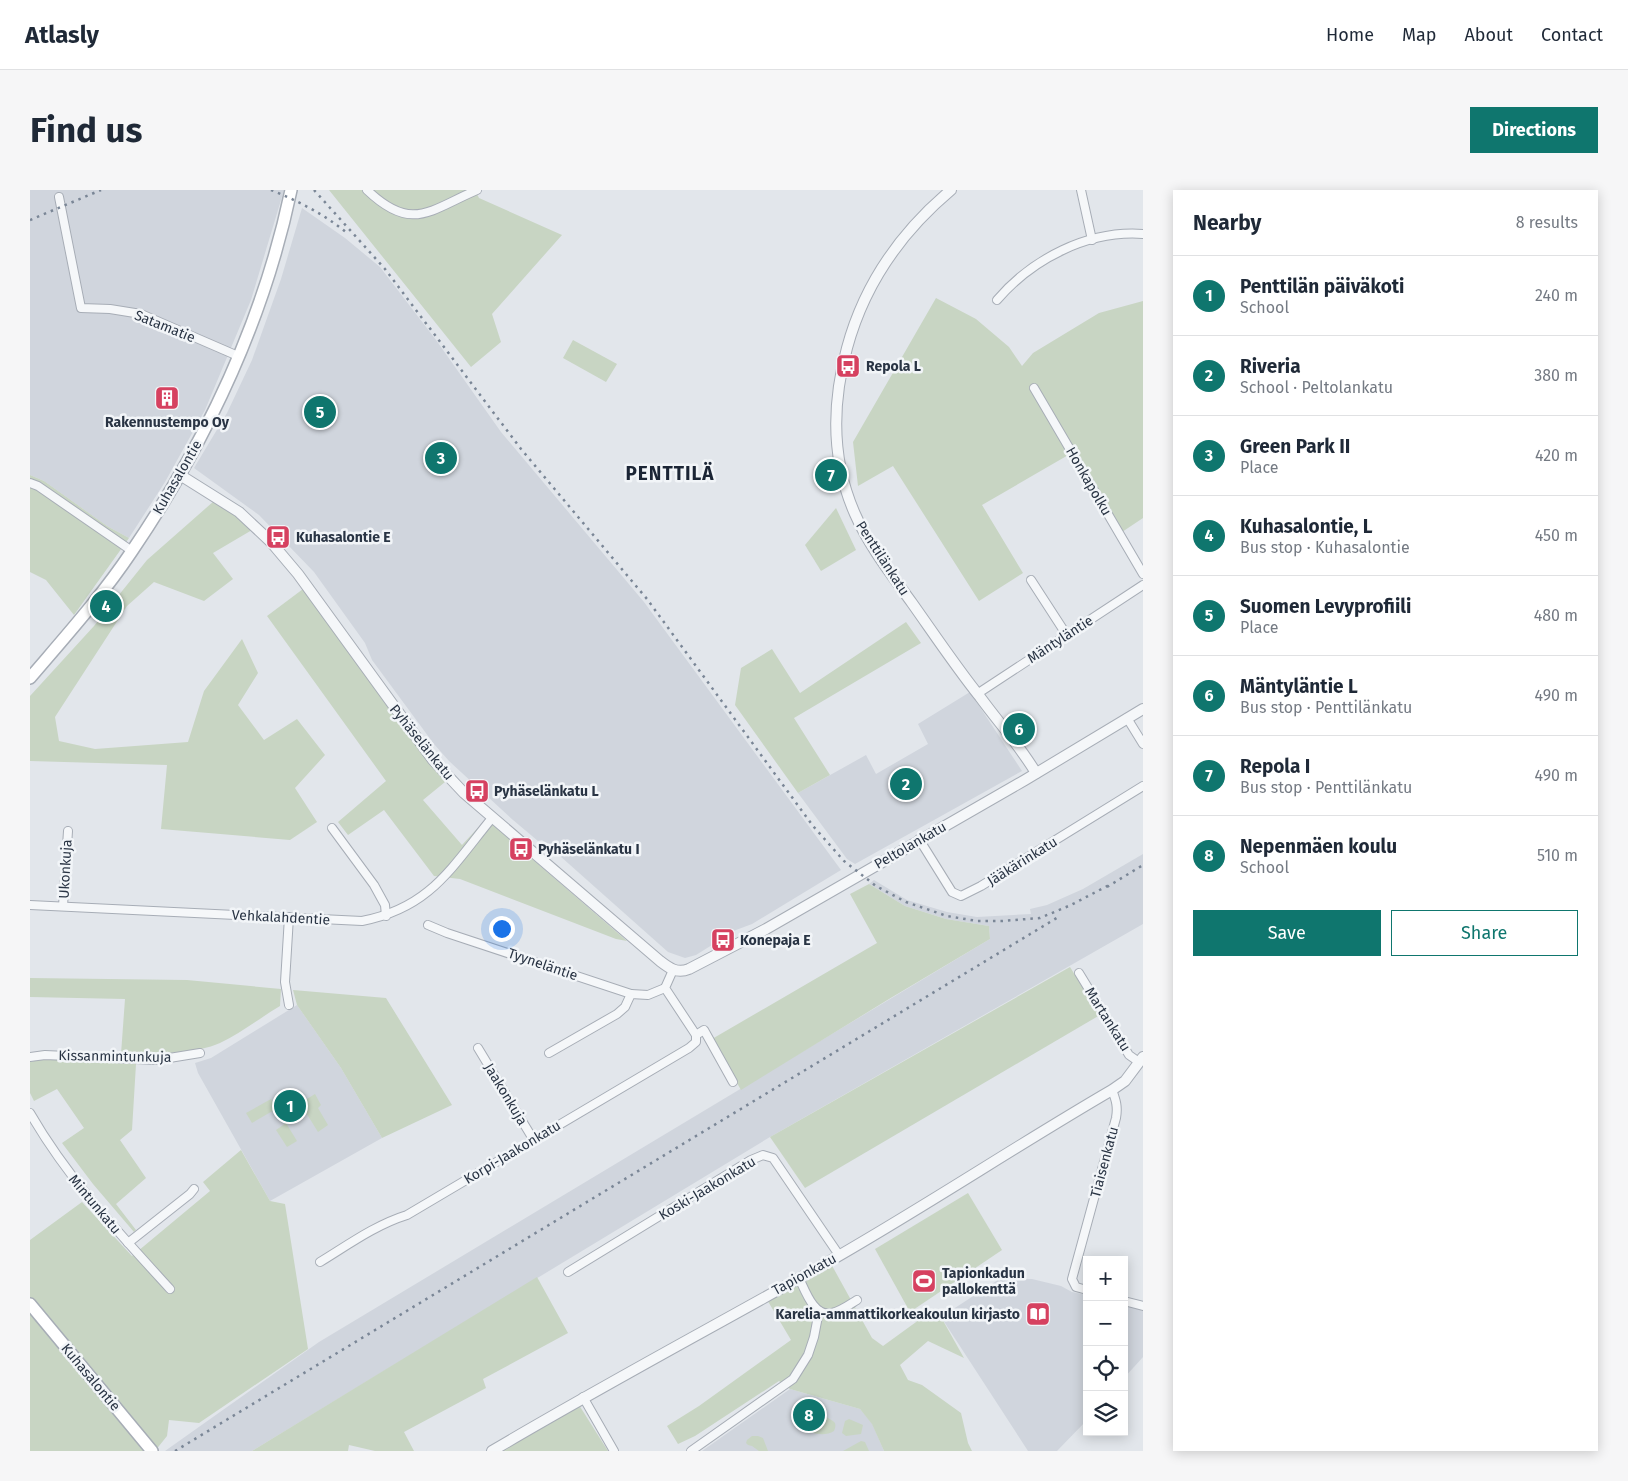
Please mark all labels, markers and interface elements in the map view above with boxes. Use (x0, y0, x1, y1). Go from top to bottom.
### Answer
text: Atlasly (25, 21, 99, 49)
text: Home (1326, 24, 1374, 46)
text: Map (1402, 24, 1436, 46)
text: About (1464, 24, 1513, 46)
text: Contact (1541, 24, 1603, 46)
button: Directions (1470, 107, 1598, 153)
text: Find us (30, 109, 142, 151)
text: Nearby (1193, 210, 1261, 236)
text: 8 results (1516, 213, 1578, 232)
text: Penttilän päiväkoti (1240, 275, 1404, 298)
text: 1 (1205, 286, 1213, 305)
text: 240 m (1535, 286, 1578, 305)
text: School (1240, 298, 1289, 317)
street label: Satamatie (132, 307, 198, 346)
bus stop icon: Repola L (835, 353, 861, 379)
text: Riveria (1240, 355, 1301, 378)
place label: Repola L (866, 358, 921, 375)
text: 2 (1205, 366, 1213, 385)
text: 380 m (1534, 366, 1578, 385)
text: School · Peltolankatu (1240, 378, 1393, 397)
building icon: Rakennustempo Oy (154, 385, 180, 411)
pin: 5 (304, 393, 336, 431)
place label: Rakennustempo Oy (105, 414, 230, 431)
text: Green Park II (1240, 435, 1350, 458)
street label: Kuhasalontie (149, 437, 206, 517)
pin: 3 (425, 439, 457, 477)
street label: Honkapolku (1062, 444, 1115, 519)
text: 3 (1205, 446, 1213, 465)
text: 420 m (1535, 446, 1578, 465)
pin: 7 (815, 456, 847, 494)
text: Place (1240, 458, 1279, 477)
district label: PENTTILÄ (625, 461, 715, 485)
text: Kuhasalontie, L (1240, 515, 1372, 538)
street label: Penttilänkatu (852, 518, 913, 599)
bus stop icon: Kuhasalontie E (265, 524, 291, 550)
text: 4 (1204, 526, 1214, 545)
text: 450 m (1535, 526, 1578, 545)
place label: Kuhasalontie E (296, 529, 391, 546)
text: Bus stop · Kuhasalontie (1240, 538, 1410, 557)
pin: 4 (90, 587, 122, 625)
text: Suomen Levyprofiili (1240, 595, 1411, 618)
text: 5 (1205, 606, 1213, 625)
text: 480 m (1534, 606, 1578, 625)
street label: Mäntyläntie (1024, 612, 1096, 667)
text: Place (1240, 618, 1279, 637)
text: Mäntyläntie L (1240, 675, 1358, 698)
text: 6 (1204, 686, 1214, 705)
text: 490 m (1535, 686, 1578, 705)
text: Bus stop · Penttilänkatu (1240, 698, 1412, 717)
street label: Pyhäselänkatu (386, 701, 457, 784)
pin: 6 (1003, 710, 1035, 748)
text: Repola I (1240, 755, 1310, 778)
pin: 2 (890, 765, 922, 803)
text: 7 (1205, 766, 1213, 785)
text: 490 m (1535, 766, 1578, 785)
bus stop icon: Pyhäselänkatu L (464, 778, 490, 804)
text: Bus stop · Penttilänkatu (1240, 778, 1412, 797)
place label: Pyhäselänkatu L (494, 783, 599, 800)
street label: Peltolankatu (871, 818, 949, 873)
street label: Jääkärinkatu (984, 833, 1060, 890)
text: Nepenmäen koulu (1240, 835, 1397, 858)
bus stop icon: Pyhäselänkatu I (508, 836, 534, 862)
street label: Ukonkuja (55, 839, 76, 899)
place label: Pyhäselänkatu I (538, 841, 640, 858)
text: 8 (1204, 846, 1214, 865)
text: 510 m (1537, 846, 1578, 865)
text: School (1240, 858, 1289, 877)
street label: Vehkalahdentie (231, 906, 331, 929)
button: Save (1193, 910, 1381, 956)
button: Share (1391, 910, 1578, 956)
your location (489, 916, 515, 942)
bus stop icon: Konepaja E (710, 927, 736, 953)
place label: Konepaja E (740, 932, 811, 949)
street label: Tyyneläntie (506, 945, 580, 984)
street label: Martankatu (1081, 984, 1134, 1054)
street label: Kissanmintunkuja (58, 1047, 172, 1066)
street label: Jaakonkuja (480, 1060, 531, 1128)
pin: 1 (274, 1087, 306, 1125)
street label: Korpi-Jaakonkatu (461, 1117, 564, 1188)
street label: Tiaisenkatu (1087, 1125, 1122, 1200)
street label: Koski-Jaakonkatu (656, 1153, 759, 1224)
street label: Mintunkatu (65, 1171, 124, 1237)
street label: Tapionkatu (769, 1250, 839, 1299)
map controls (1083, 1256, 1128, 1436)
button: + (1083, 1256, 1128, 1301)
place label: Tapionkadun pallokenttä (942, 1265, 1025, 1298)
sports icon: Tapionkadun pallokenttä (911, 1268, 937, 1294)
library icon: Karelia-ammattikorkeakoulun kirjasto (1025, 1301, 1051, 1327)
button: − (1083, 1301, 1128, 1346)
place label: Karelia-ammattikorkeakoulun kirjasto (776, 1306, 1020, 1323)
street label: Kuhasalontie (57, 1340, 124, 1415)
button: locate (1083, 1346, 1128, 1391)
button: layers (1083, 1391, 1128, 1436)
pin: 8 (793, 1396, 825, 1434)

